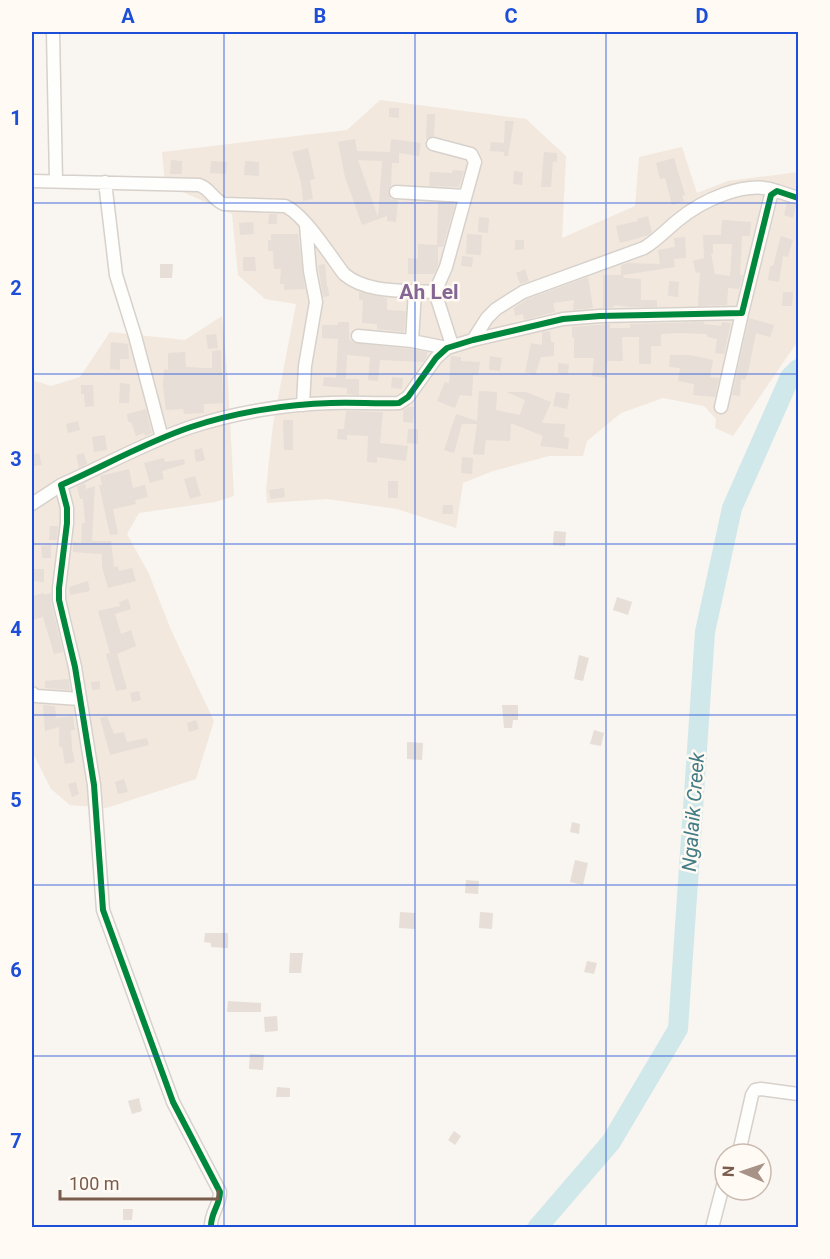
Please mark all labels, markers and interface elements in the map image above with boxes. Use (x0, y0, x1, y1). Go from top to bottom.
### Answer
text: A (121, 4, 135, 28)
text: B (314, 4, 326, 28)
text: C (504, 4, 518, 28)
text: D (696, 4, 709, 28)
text: 1 (10, 106, 22, 130)
text: 2 (10, 276, 22, 300)
district label: Ah Lel (399, 280, 459, 304)
text: 3 (10, 447, 22, 471)
text: 4 (10, 617, 22, 641)
water label: Ngalaik Creek (677, 750, 709, 872)
text: 5 (10, 788, 22, 812)
text: 6 (10, 958, 22, 982)
text: 7 (10, 1129, 22, 1153)
north arrow (713, 1142, 773, 1202)
scale bar (60, 1163, 218, 1201)
text: N (719, 1166, 738, 1177)
text: 100 m (69, 1173, 120, 1194)

